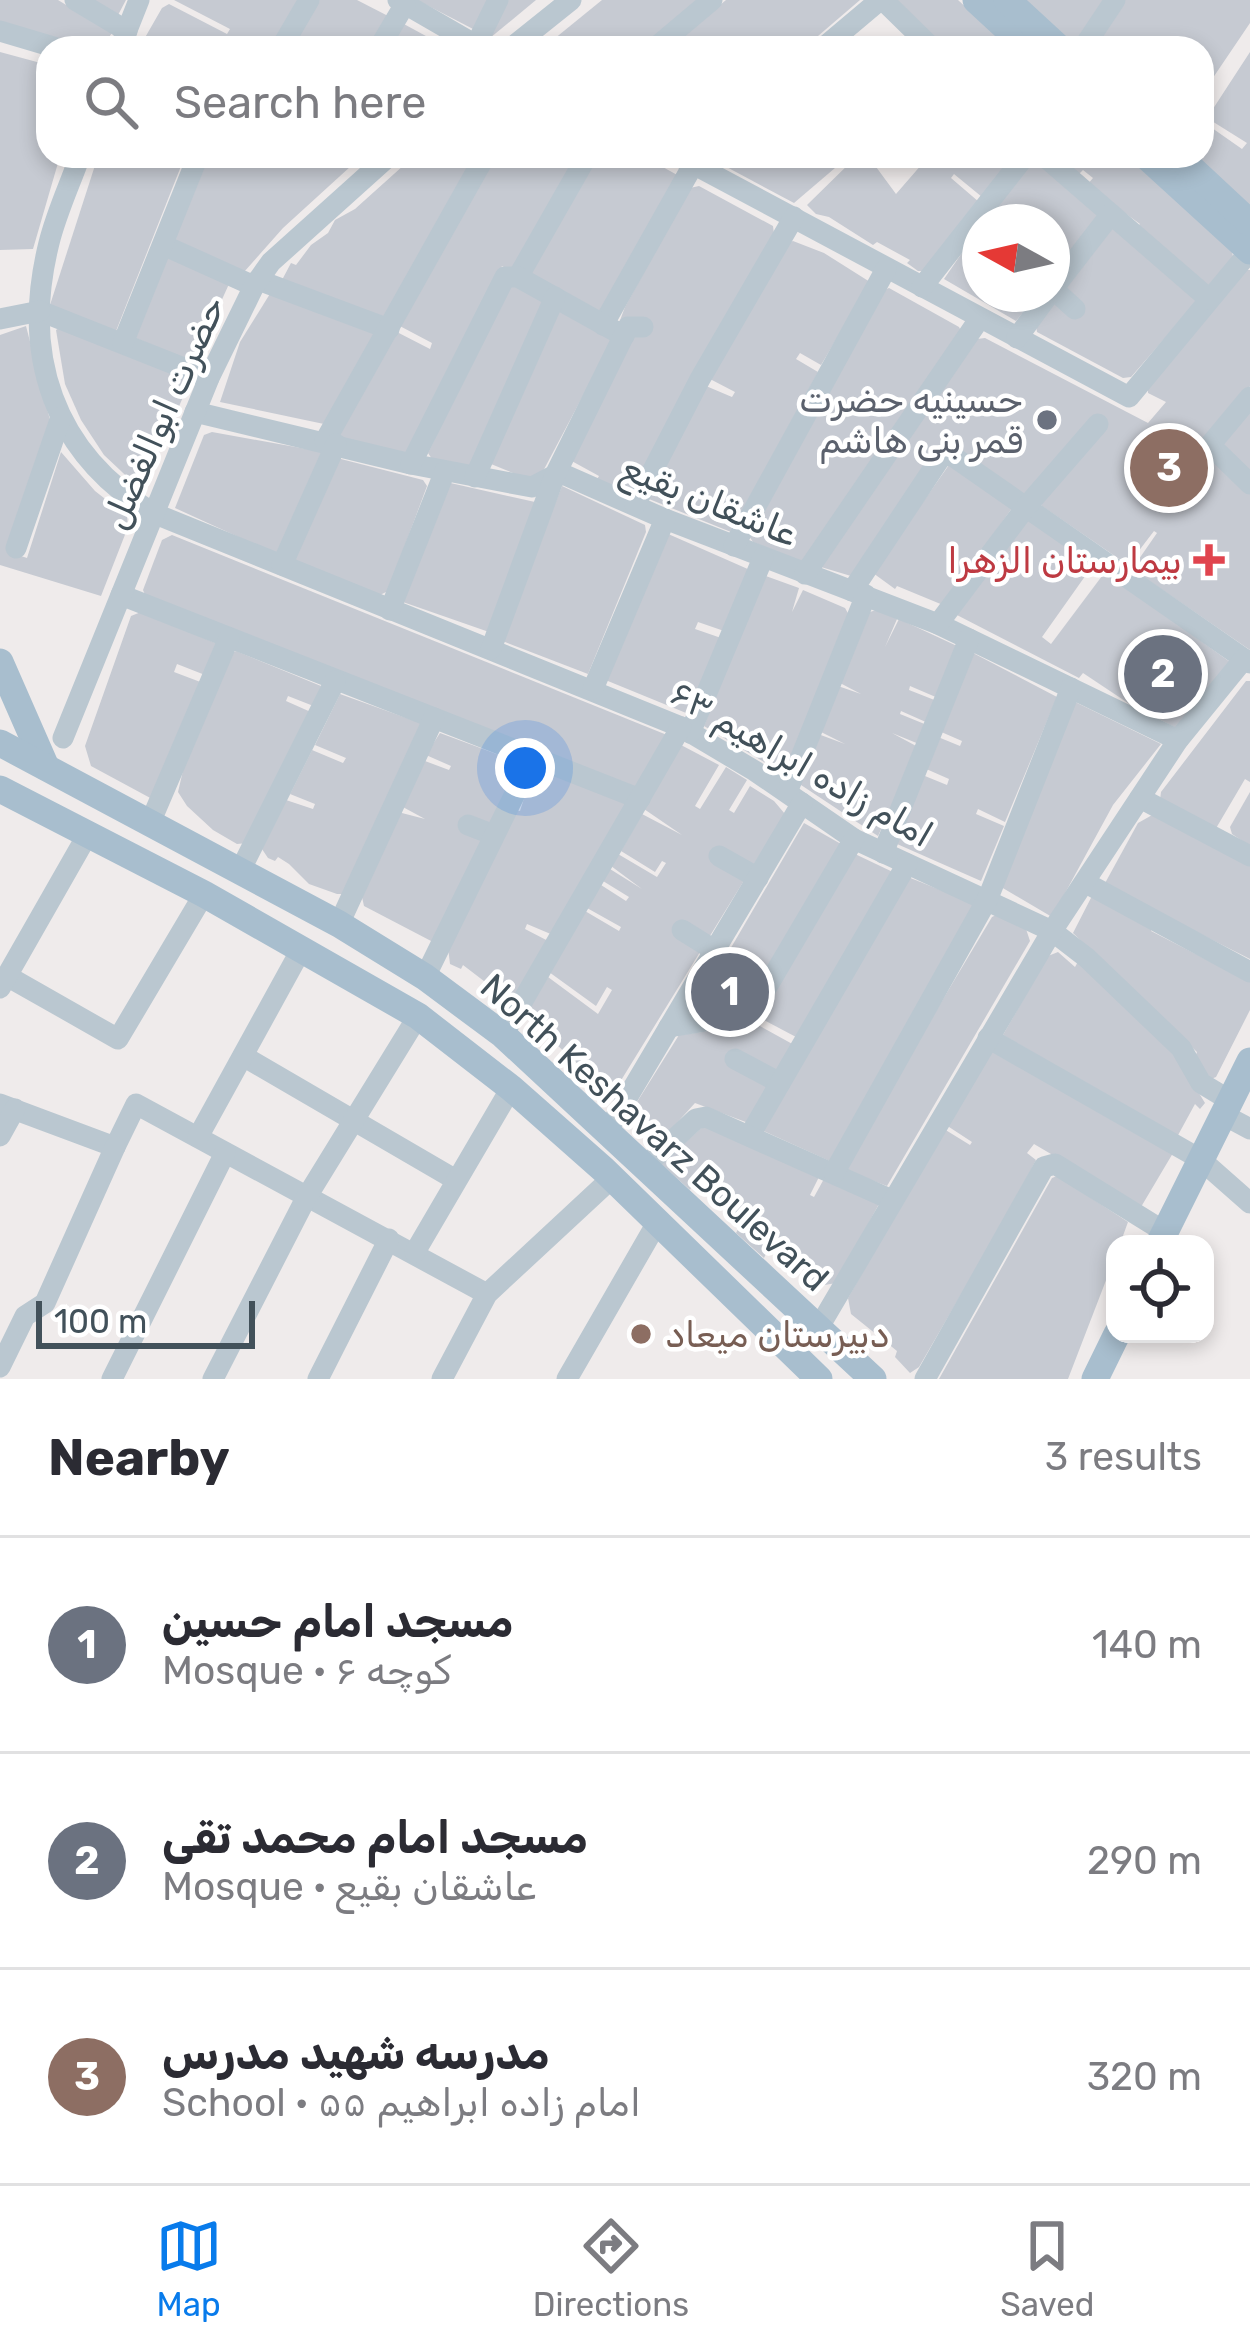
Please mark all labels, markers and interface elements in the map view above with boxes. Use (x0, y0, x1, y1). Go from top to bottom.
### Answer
search box (36, 36, 1214, 168)
icon: search (78, 69, 144, 135)
text: Search here (174, 76, 426, 129)
north arrow (962, 204, 1070, 312)
street label: حضرت ابوالفضل (93, 289, 234, 535)
place label: حسینیه حضرت قمر بنی هاشم (799, 378, 1023, 464)
marker: حسینیه حضرت قمر بنی هاشم (1034, 407, 1060, 433)
pin: 3 (1130, 423, 1208, 513)
street label: عاشقان بقیع (615, 446, 804, 559)
place label: بیمارستان الزهرا (947, 539, 1182, 582)
marker: بیمارستان الزهرا (1193, 544, 1225, 576)
pin: 2 (1124, 629, 1202, 719)
street label: امام زاده ابراهیم ۶۳ (662, 671, 941, 858)
your location (495, 738, 555, 798)
pin: 1 (691, 947, 769, 1037)
street label: North Keshavarz Boulevard (472, 965, 837, 1300)
map controls (1106, 1235, 1214, 1343)
button: locate (1106, 1235, 1214, 1343)
scale bar (36, 1295, 255, 1348)
text: 100 m (54, 1302, 147, 1341)
place label: دبیرستان میعاد (665, 1313, 890, 1356)
marker: دبیرستان میعاد (628, 1321, 654, 1347)
text: Nearby (48, 1427, 230, 1488)
text: 3 results (1045, 1434, 1202, 1480)
text: مسجد امام حسین (162, 1595, 514, 1648)
text: 1 (77, 1622, 97, 1668)
text: 140 m (1092, 1622, 1202, 1668)
text: Mosque · کوچه ۶ (162, 1648, 451, 1694)
text: مسجد امام محمد تقی (162, 1811, 588, 1864)
text: 2 (74, 1838, 100, 1884)
text: 290 m (1087, 1838, 1202, 1884)
text: Mosque · عاشقان بقیع (162, 1864, 536, 1910)
text: مدرسه شهید مدرس (162, 2027, 550, 2080)
text: 3 (74, 2054, 100, 2100)
text: 320 m (1087, 2054, 1202, 2100)
text: School · امام زاده ابراهیم ۵۵ (162, 2080, 641, 2126)
tab: Map (156, 2213, 222, 2324)
tab: Directions (533, 2213, 689, 2324)
tab: Saved (1000, 2213, 1094, 2324)

